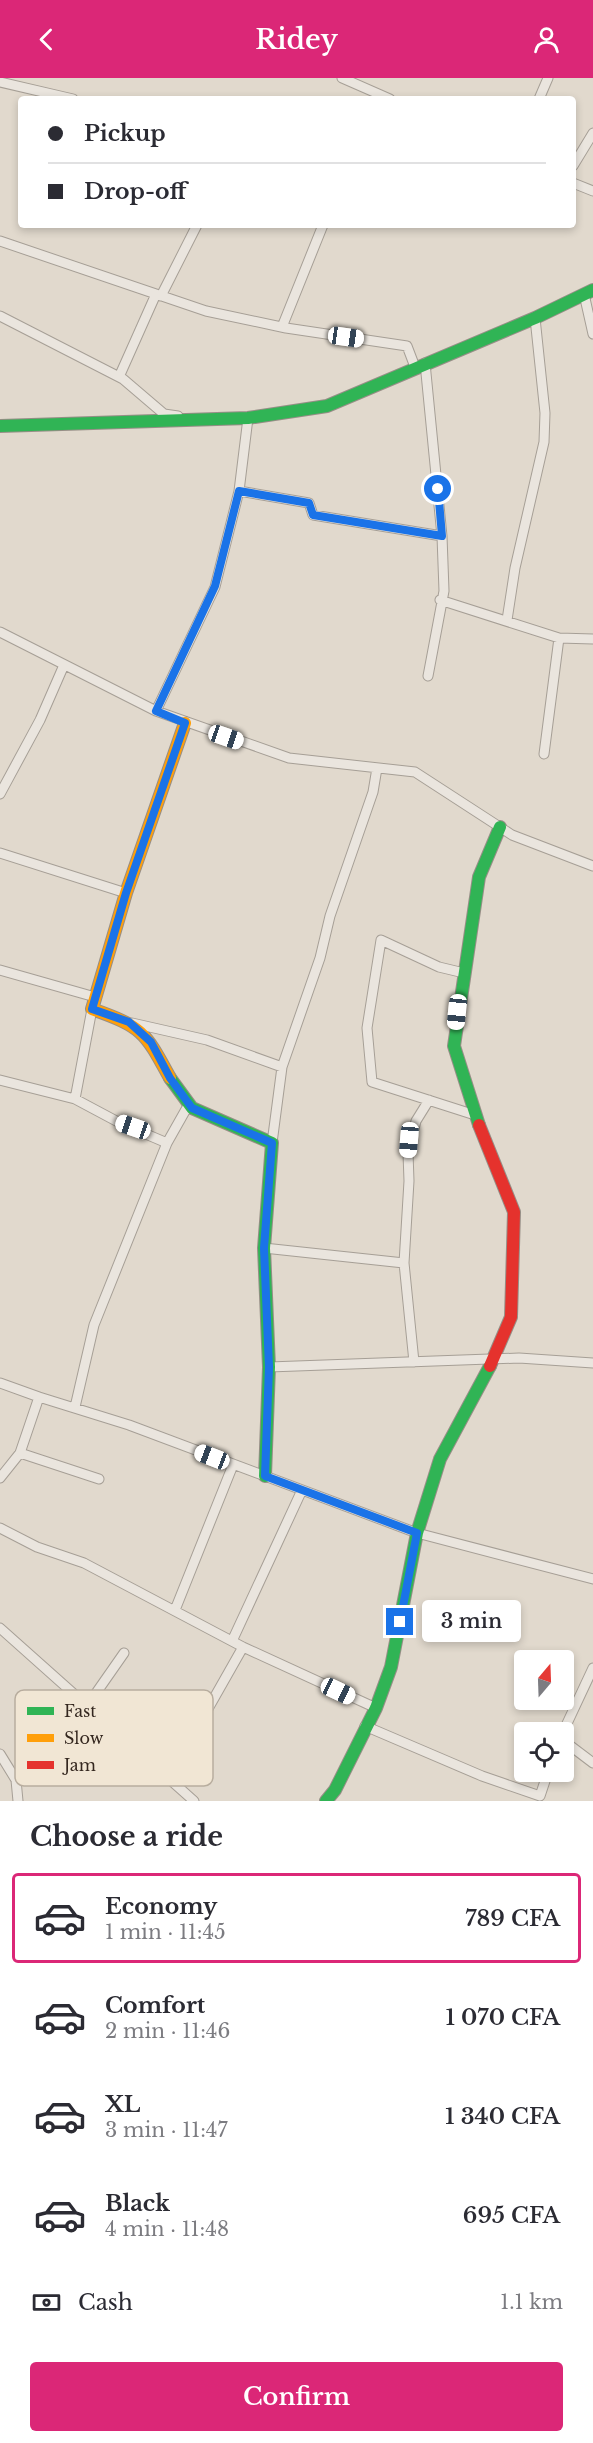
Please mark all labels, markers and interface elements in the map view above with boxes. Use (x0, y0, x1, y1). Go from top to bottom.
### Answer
icon: back (30, 23, 63, 56)
text: Ridey (255, 23, 338, 56)
icon: person (530, 23, 563, 56)
text: Pickup (84, 120, 166, 147)
text: Drop-off (84, 178, 186, 205)
car (327, 326, 365, 348)
route start (424, 475, 451, 502)
car (206, 723, 246, 751)
car (446, 993, 468, 1031)
car (113, 1113, 153, 1141)
car (398, 1121, 420, 1159)
car (192, 1442, 232, 1472)
callout: 3 min (421, 1601, 520, 1643)
route end (386, 1608, 413, 1635)
text: 3 min (441, 1609, 502, 1633)
north arrow (514, 1650, 574, 1710)
map controls (514, 1650, 574, 1782)
car (318, 1675, 358, 1707)
legend (15, 1690, 213, 1786)
text: Fast (64, 1701, 96, 1721)
button: locate (514, 1722, 574, 1782)
text: Slow (64, 1728, 104, 1748)
text: Jam (62, 1755, 96, 1775)
text: Choose a ride (30, 1820, 223, 1853)
icon: car (33, 1891, 87, 1945)
text: Economy (105, 1893, 217, 1920)
text: 789 CFA (465, 1905, 560, 1932)
text: 1 min · 11:45 (105, 1920, 226, 1944)
icon: car (33, 1990, 87, 2044)
text: Comfort (105, 1992, 205, 2019)
text: 1 070 CFA (445, 2004, 560, 2031)
text: 2 min · 11:46 (105, 2019, 230, 2043)
icon: car (33, 2089, 87, 2143)
text: XL (105, 2091, 140, 2118)
text: 1 340 CFA (445, 2103, 560, 2130)
text: 3 min · 11:47 (105, 2118, 228, 2142)
icon: car (33, 2188, 87, 2242)
text: Black (105, 2190, 170, 2217)
text: 695 CFA (463, 2202, 560, 2229)
text: 4 min · 11:48 (105, 2217, 229, 2241)
icon: cash (30, 2286, 63, 2319)
text: Cash (78, 2289, 133, 2316)
text: 1.1 km (500, 2290, 563, 2314)
button: Confirm (30, 2362, 563, 2431)

